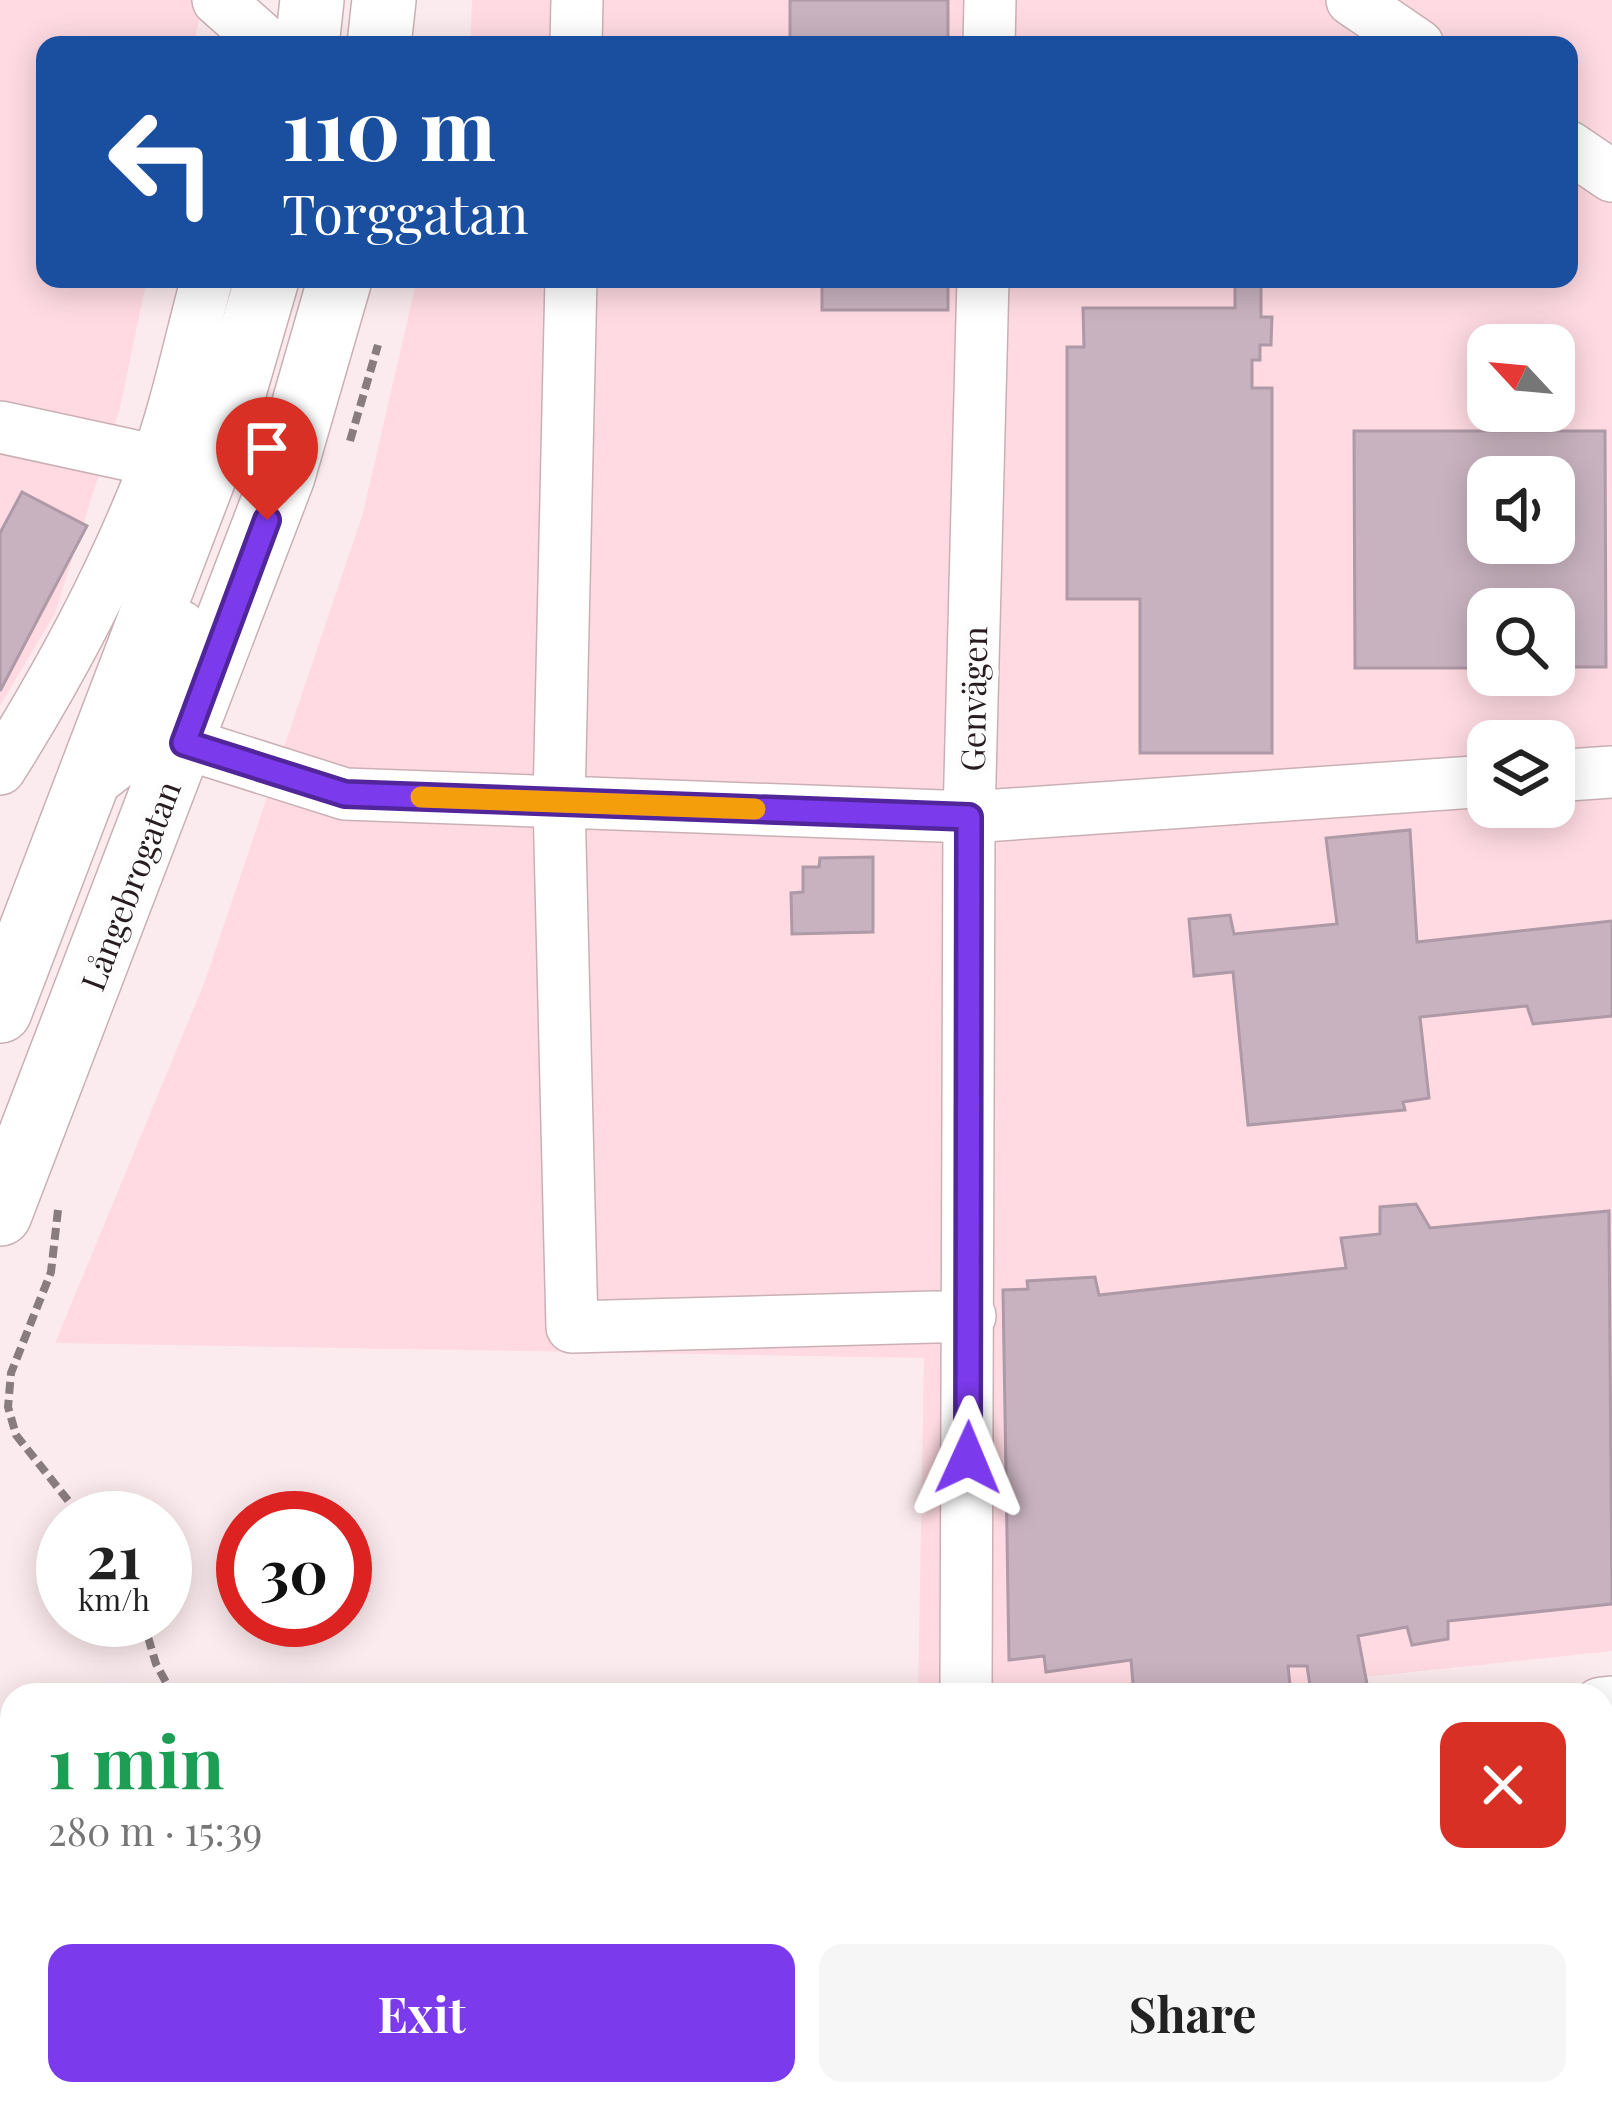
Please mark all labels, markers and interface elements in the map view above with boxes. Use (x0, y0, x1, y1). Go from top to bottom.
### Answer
text: 110 m (282, 70, 496, 182)
icon: left (84, 84, 240, 240)
text: Torggatan (282, 177, 528, 249)
north arrow (1467, 324, 1575, 432)
map controls (1467, 324, 1575, 828)
pin (216, 397, 318, 520)
icon: arrive (234, 415, 300, 481)
button: sound (1467, 456, 1575, 564)
button: search (1467, 588, 1575, 696)
street label: Genvägen (949, 626, 995, 772)
button: layers (1467, 720, 1575, 828)
street label: Långebrogatan (69, 774, 189, 996)
position arrow (905, 1395, 1031, 1521)
speed limit sign: 30 (216, 1491, 372, 1647)
text: 21 (87, 1514, 141, 1594)
text: km/h (78, 1579, 150, 1619)
text: 1 min (48, 1711, 224, 1807)
button: close (1440, 1722, 1566, 1848)
text: 280 m · 15:39 (48, 1804, 262, 1856)
button: Exit (48, 1944, 795, 2082)
button: Share (819, 1944, 1566, 2082)

